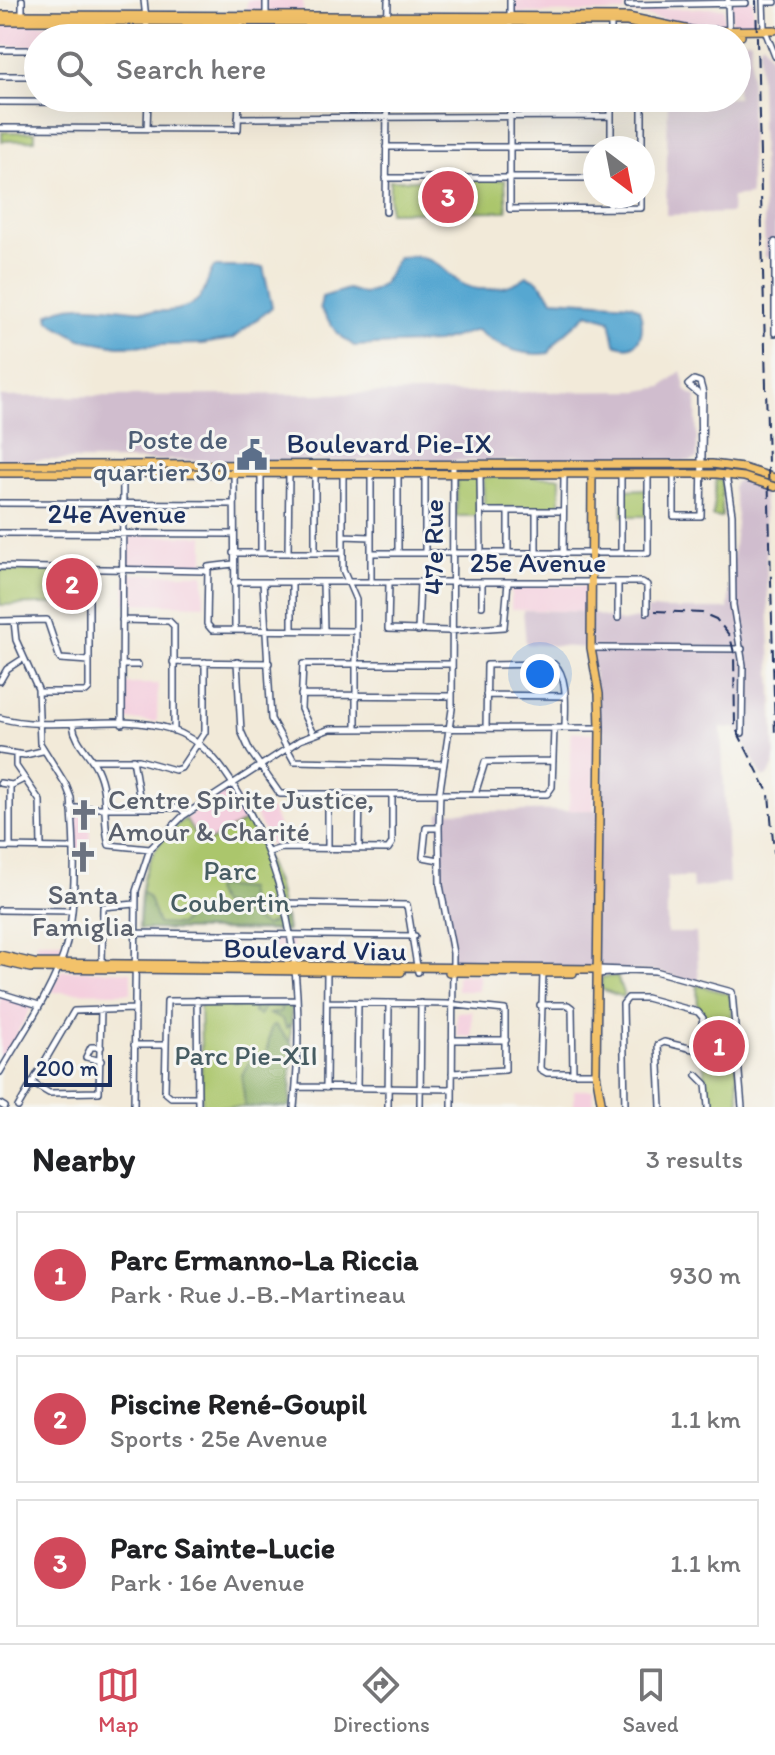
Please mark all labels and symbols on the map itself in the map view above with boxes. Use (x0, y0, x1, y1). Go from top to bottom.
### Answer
north arrow (583, 136, 655, 208)
pin: 3 (422, 167, 474, 227)
place label: Poste de quartier 30 (93, 422, 228, 488)
street label: Boulevard Pie-IX (287, 426, 491, 460)
public building icon: Poste de quartier 30 (235, 438, 269, 472)
street label: 24e Avenue (48, 496, 186, 530)
street label: 47e Rue (416, 499, 450, 595)
street label: 25e Avenue (470, 545, 606, 579)
pin: 2 (46, 554, 98, 614)
your location (520, 654, 560, 694)
place label: Centre Spirite Justice, Amour & Charité (108, 782, 374, 848)
church icon: Centre Spirite Justice, Amour & Charité (67, 798, 101, 832)
church icon: Santa Famiglia (66, 840, 100, 874)
park label: Parc Coubertin (170, 853, 290, 919)
place label: Santa Famiglia (32, 877, 135, 943)
street label: Boulevard Viau (223, 930, 407, 968)
pin: 1 (693, 1016, 745, 1076)
park label: Parc Pie-XII (174, 1038, 318, 1072)
scale bar (24, 1051, 112, 1087)

